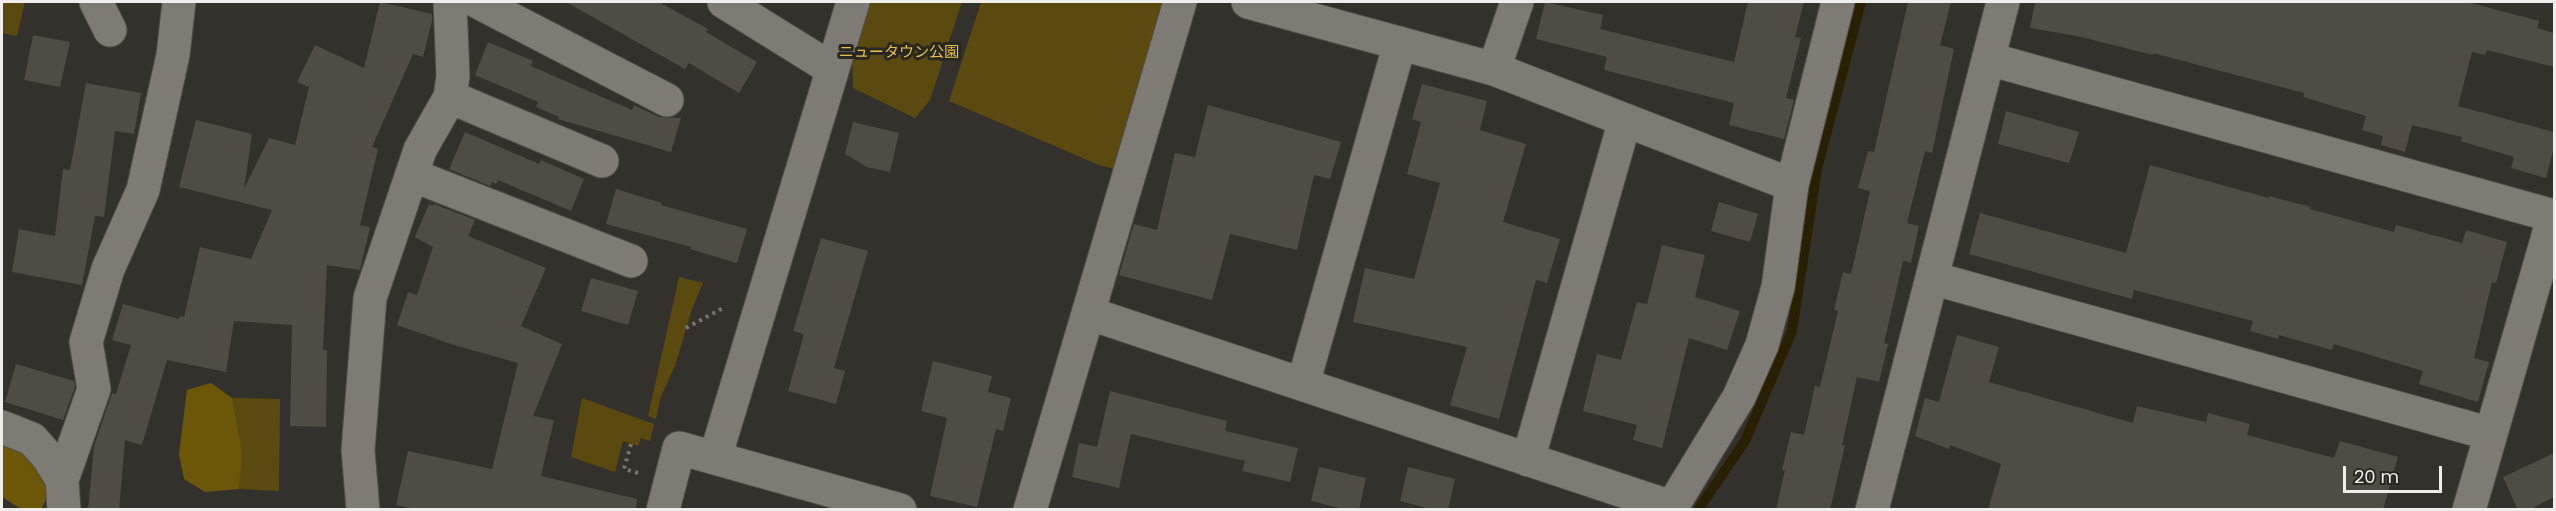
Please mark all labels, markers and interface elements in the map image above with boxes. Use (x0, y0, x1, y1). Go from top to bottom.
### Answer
park label: ニュータウン公園 (839, 44, 959, 62)
scale bar (2346, 454, 2445, 492)
text: 20 m (2354, 464, 2399, 489)

